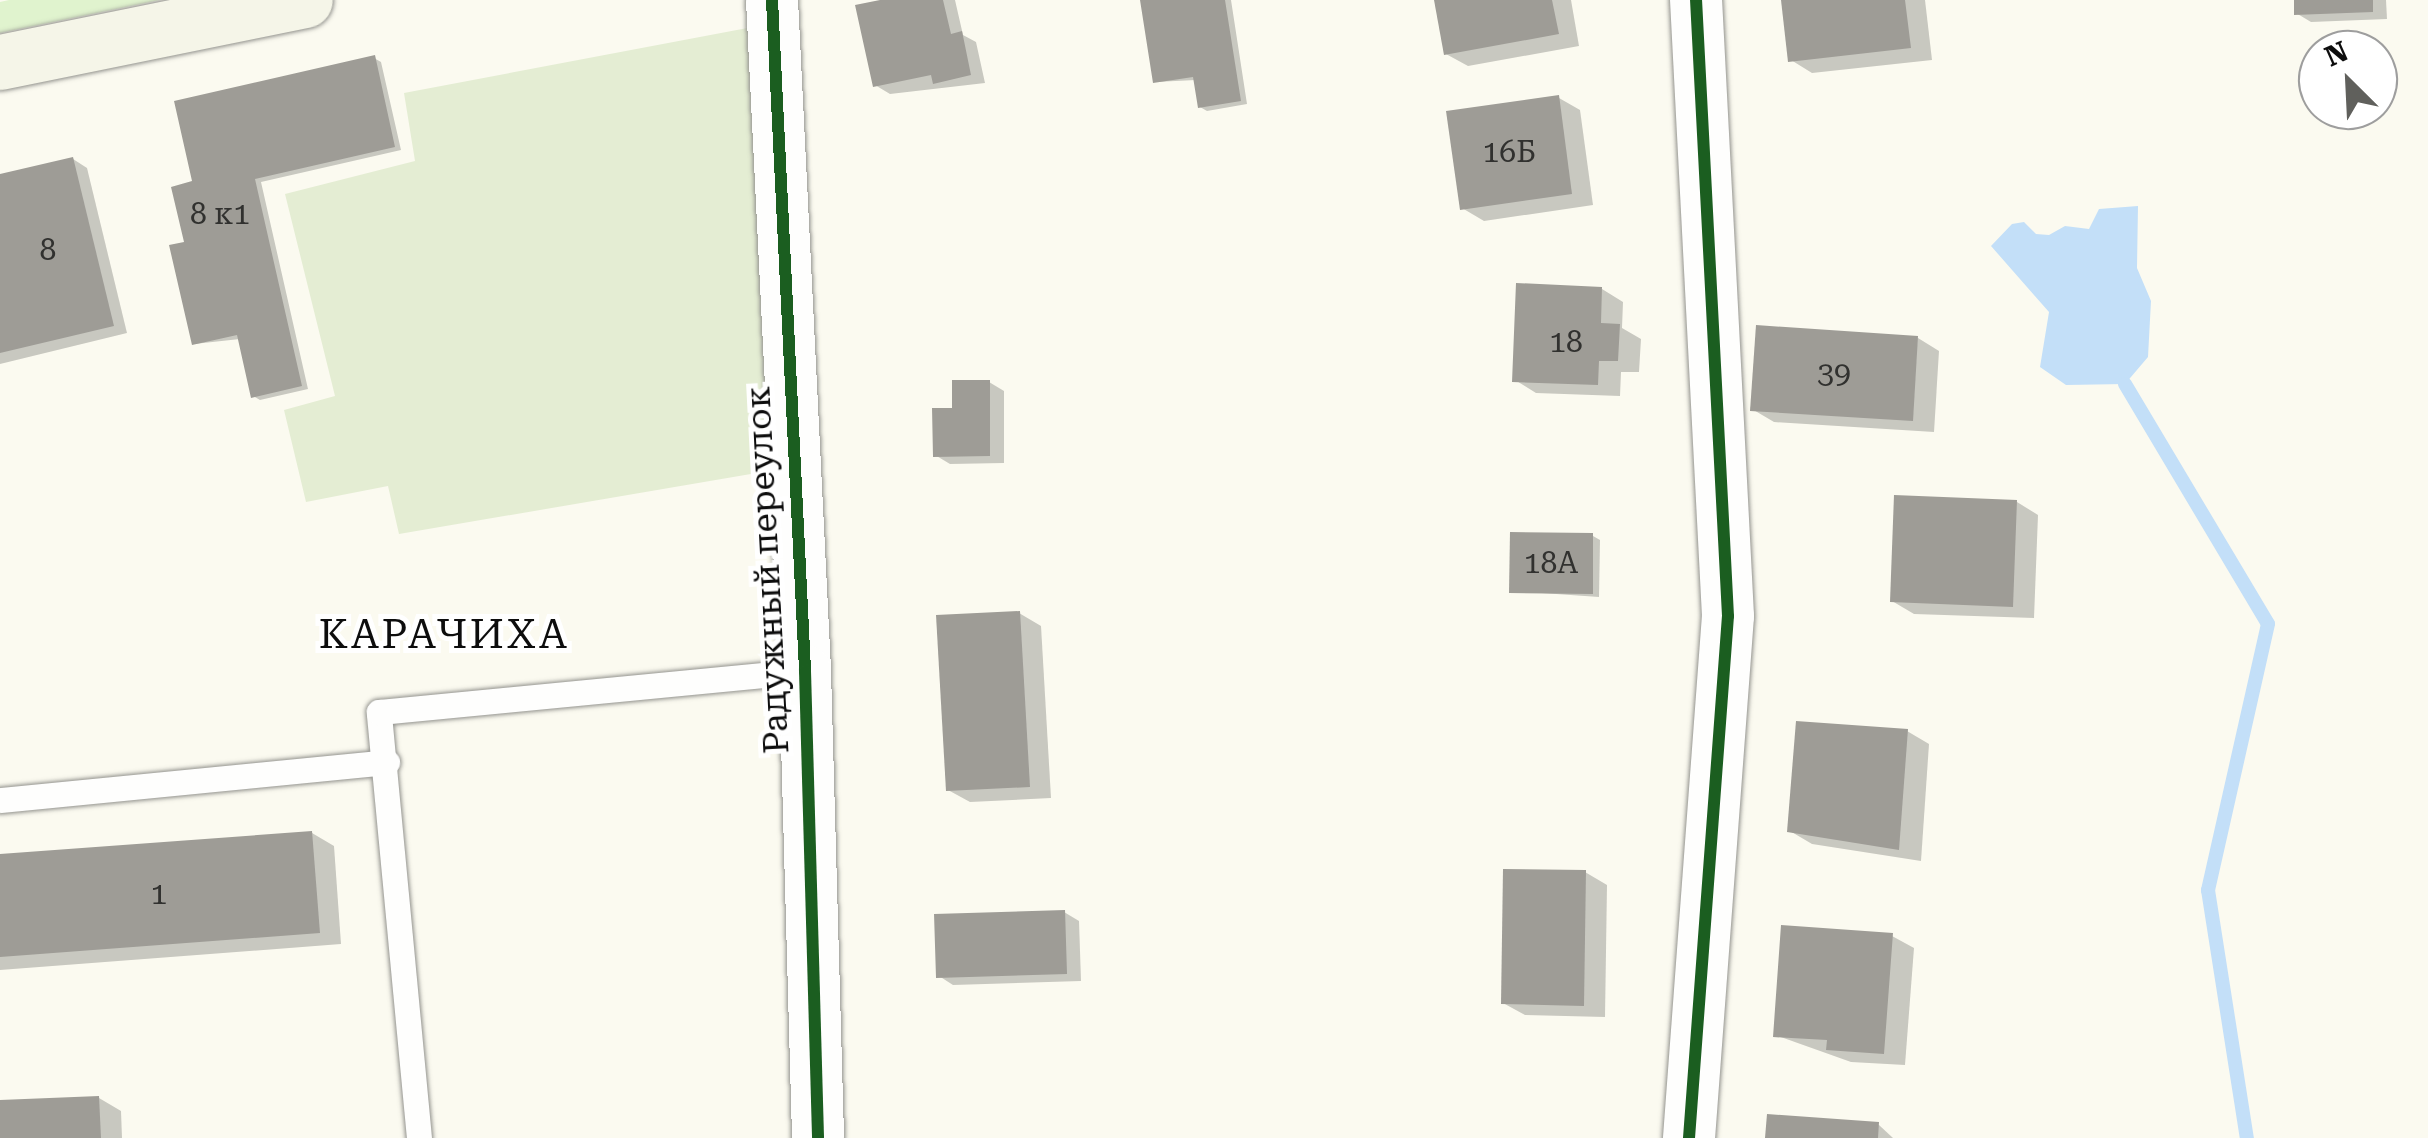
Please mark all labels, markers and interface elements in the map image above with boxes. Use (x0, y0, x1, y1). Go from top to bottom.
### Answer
north arrow (2298, 30, 2398, 130)
text: N (2320, 35, 2353, 73)
house number: 16Б (1483, 134, 1535, 170)
house number: 8 к1 (190, 196, 250, 232)
house number: 8 (40, 232, 56, 268)
house number: 18 (1549, 324, 1583, 360)
house number: 39 (1817, 355, 1851, 391)
street label: Радужный переулок (737, 385, 799, 755)
house number: 18А (1524, 545, 1578, 581)
district label: КАРАЧИХА (319, 611, 569, 659)
house number: 1 (151, 876, 167, 912)

